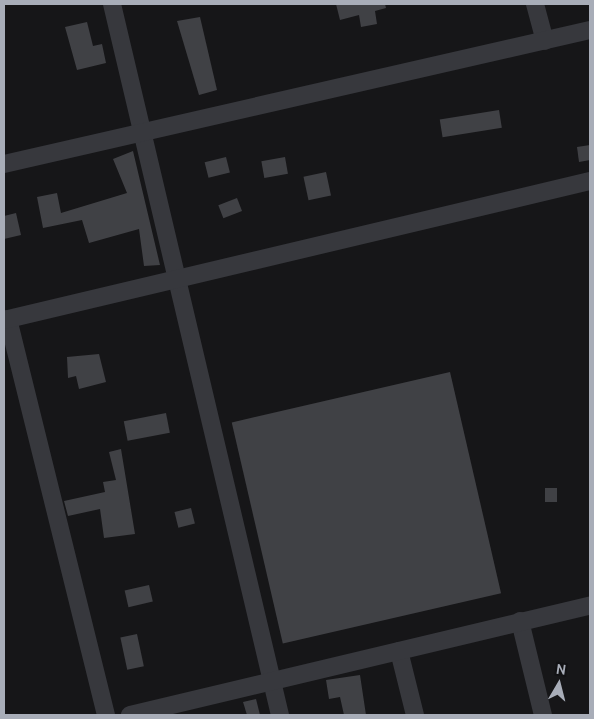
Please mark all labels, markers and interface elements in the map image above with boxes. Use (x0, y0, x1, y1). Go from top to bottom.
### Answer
north arrow (534, 659, 584, 709)
text: N (555, 660, 567, 679)

